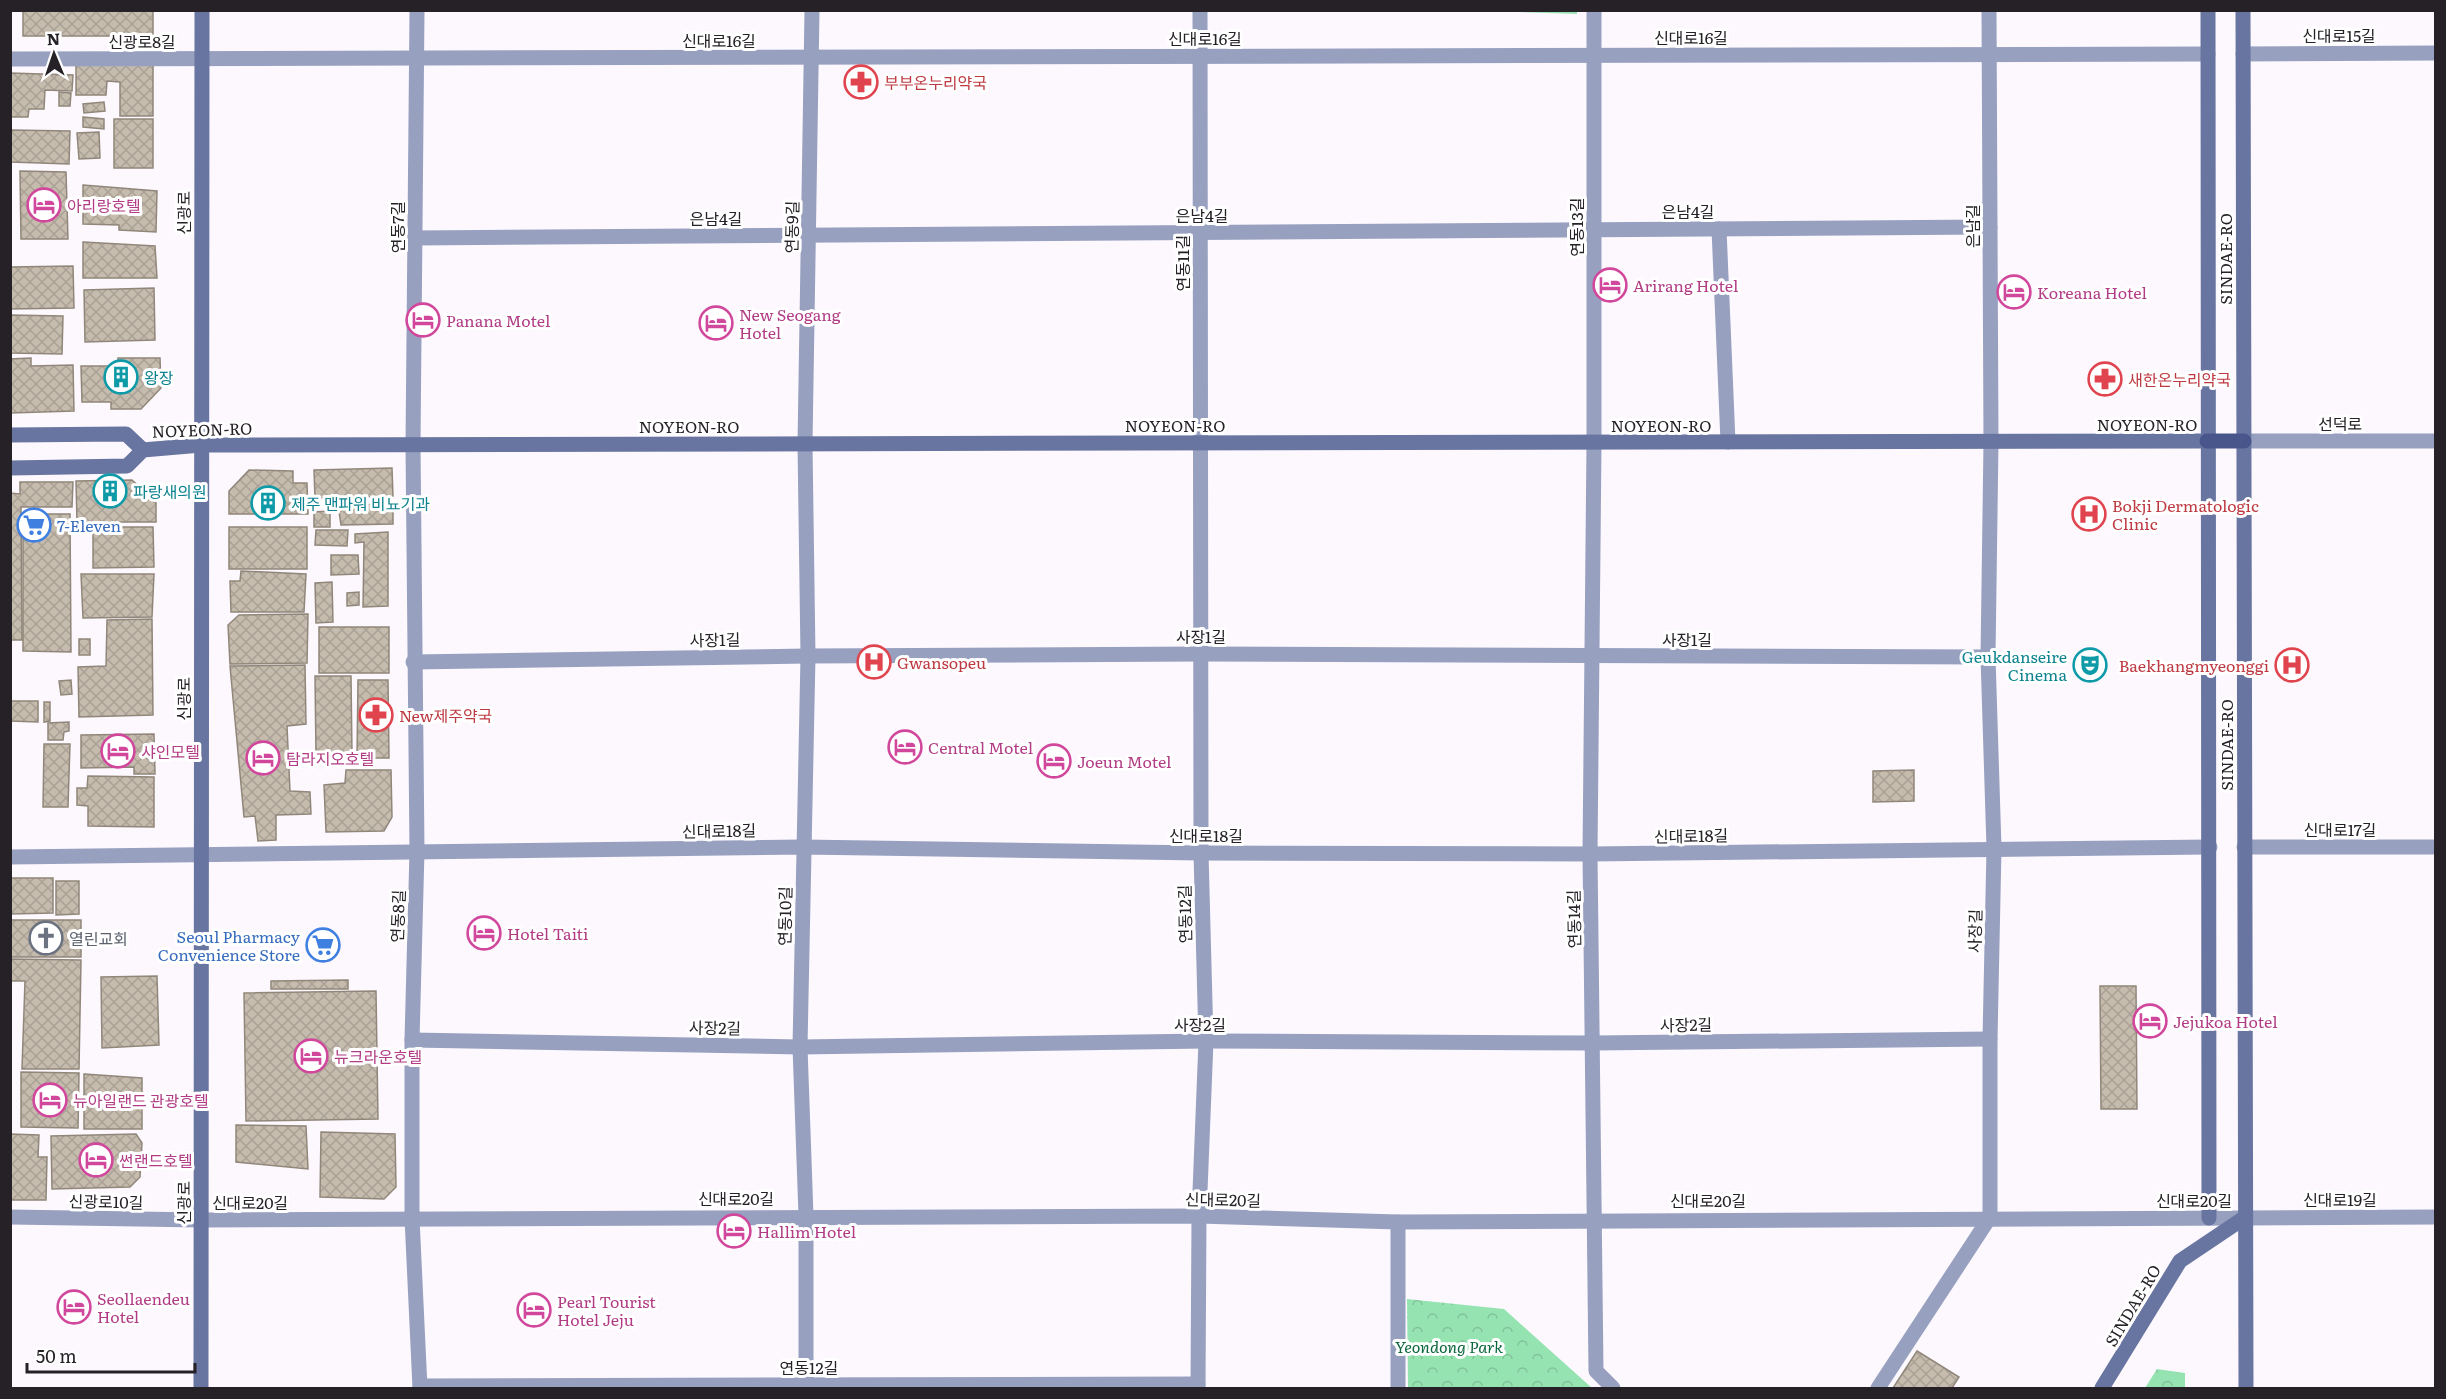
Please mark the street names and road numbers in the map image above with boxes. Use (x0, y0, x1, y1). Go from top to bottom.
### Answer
street label: 신대로15길 (2302, 23, 2376, 47)
street label: 신대로16길 (1654, 25, 1728, 49)
street label: 신대로16길 (1168, 26, 1242, 50)
street label: 신대로16길 (682, 28, 756, 52)
street label: 신광로8길 (108, 29, 176, 53)
street label: 신광로 (171, 191, 195, 235)
street label: 연동13길 (1564, 197, 1588, 257)
street label: 은남4길 (1662, 199, 1714, 223)
street label: 연동7길 (385, 201, 409, 253)
street label: 연동9길 (779, 201, 803, 253)
street label: 은남4길 (1176, 203, 1228, 227)
street label: 은남길 (1960, 204, 1984, 248)
street label: 은남4길 (690, 206, 742, 230)
street label: SINDAE-RO (2213, 213, 2237, 305)
street label: 연동11길 (1170, 234, 1194, 292)
street label: 선덕로 (2318, 411, 2362, 435)
street label: NOYEON-RO (2097, 412, 2197, 436)
street label: NOYEON-RO (1125, 413, 1225, 437)
street label: NOYEON-RO (1611, 413, 1711, 437)
street label: NOYEON-RO (639, 414, 739, 438)
street label: NOYEON-RO (151, 415, 253, 443)
street label: 사장1길 (1176, 624, 1226, 648)
street label: 사장1길 (689, 627, 741, 651)
street label: 사장1길 (1662, 627, 1712, 651)
street label: 신광로 (171, 677, 195, 721)
street label: SINDAE-RO (2214, 699, 2238, 791)
street label: 신대로18길 (682, 817, 756, 843)
street label: 신대로17길 (2303, 817, 2377, 841)
street label: 신대로18길 (1654, 822, 1728, 848)
street label: 신대로18길 (1169, 823, 1243, 847)
street label: 연동12길 (1171, 884, 1197, 944)
street label: 연동10길 (771, 886, 797, 946)
street label: 연동8길 (384, 889, 410, 943)
street label: 연동14길 (1560, 889, 1586, 949)
street label: 사장길 (1962, 909, 1986, 953)
street label: 사장2길 (1174, 1012, 1226, 1036)
street label: 사장2길 (1660, 1012, 1712, 1036)
street label: 사장2길 (689, 1015, 741, 1039)
street label: 신광로 (171, 1181, 195, 1225)
street label: 신대로20길 (698, 1186, 774, 1210)
street label: 신대로20길 (1185, 1186, 1261, 1212)
street label: 신대로19길 (2303, 1187, 2377, 1211)
street label: 신광로10길 (68, 1188, 144, 1214)
street label: 신대로20길 (1670, 1188, 1746, 1212)
street label: 신대로20길 (2156, 1188, 2232, 1212)
street label: 신대로20길 (212, 1190, 288, 1214)
street label: SINDAE-RO (2098, 1260, 2166, 1350)
street label: 연동12길 (780, 1355, 838, 1379)

